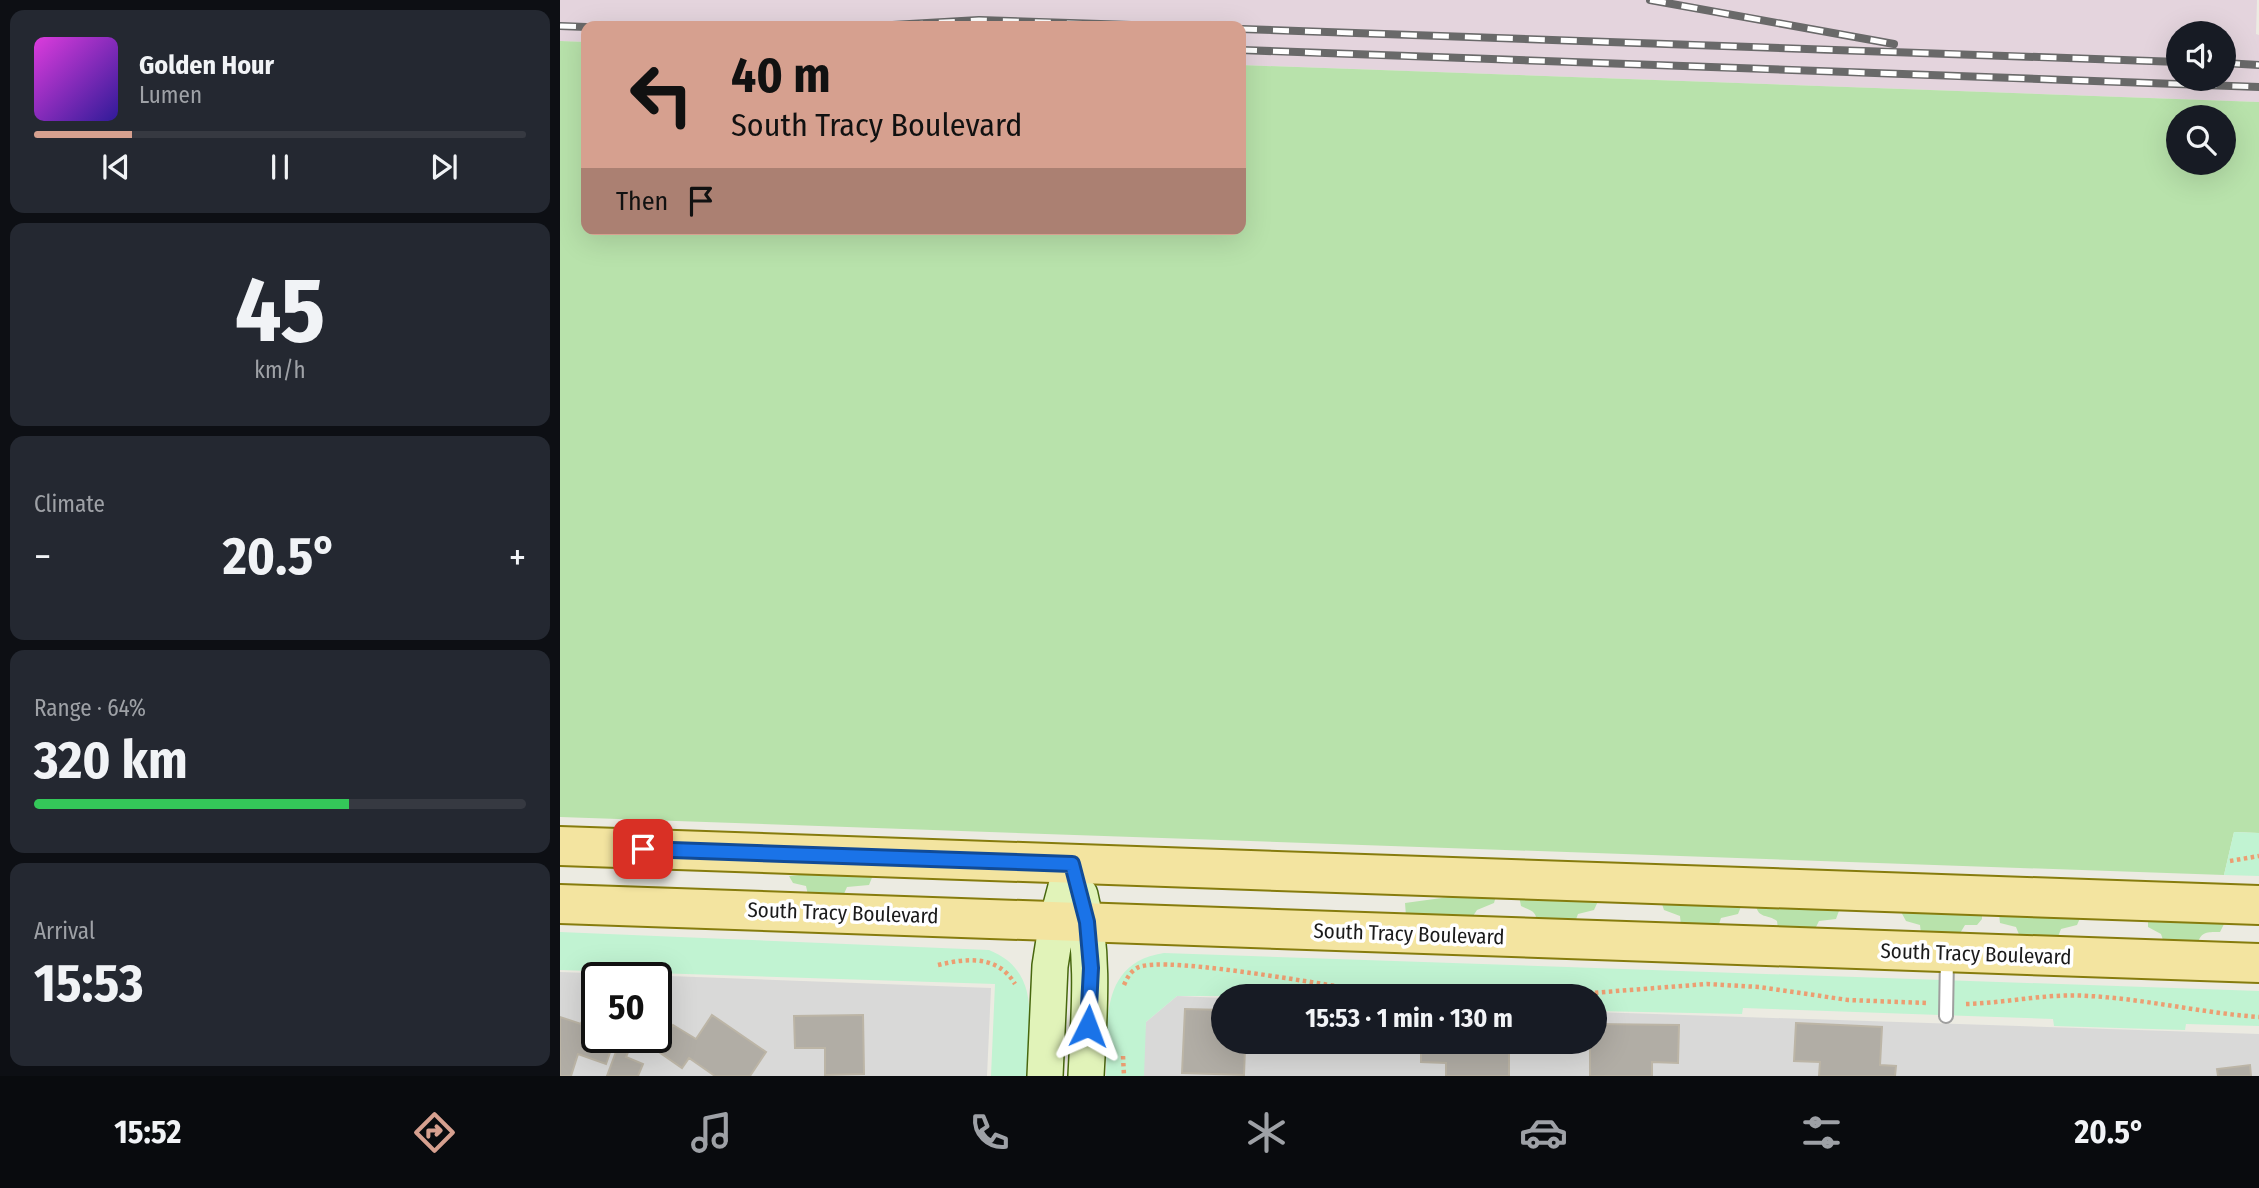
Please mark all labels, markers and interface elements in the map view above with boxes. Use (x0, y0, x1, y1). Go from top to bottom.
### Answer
map controls (2166, 21, 2236, 175)
button: sound (2166, 21, 2236, 91)
text: 40 m (731, 46, 831, 105)
icon: left (616, 49, 707, 140)
text: Golden Hour (139, 50, 274, 81)
text: Lumen (139, 81, 202, 109)
button: search (2166, 105, 2236, 175)
text: South Tracy Boulevard (731, 106, 1022, 144)
icon: previous (97, 148, 135, 186)
icon: pause (261, 148, 299, 186)
icon: next (425, 148, 463, 186)
icon: arrive (682, 182, 720, 220)
text: Then (616, 186, 668, 217)
text: 45 (235, 256, 325, 365)
text: km/h (254, 356, 306, 384)
text: Climate (34, 490, 105, 518)
text: 20.5° (223, 525, 337, 588)
text: − (34, 534, 51, 580)
text: + (509, 534, 526, 580)
text: Range · 64% (34, 694, 146, 722)
text: 320 km (34, 729, 188, 792)
pin (613, 819, 673, 879)
icon: arrive (624, 830, 662, 868)
street label: South Tracy Boulevard (747, 897, 939, 929)
text: Arrival (34, 917, 95, 945)
street label: South Tracy Boulevard (1313, 918, 1505, 950)
street label: South Tracy Boulevard (1880, 938, 2072, 970)
text: 15:53 (34, 952, 144, 1015)
speed limit sign: 50 (581, 962, 672, 1053)
position arrow (1051, 989, 1125, 1063)
text: 15:53 · 1 min · 130 m (1305, 1003, 1513, 1034)
icon: directions (410, 1108, 459, 1157)
icon: music (687, 1108, 736, 1157)
icon: phone (965, 1108, 1014, 1157)
icon: climate (1242, 1108, 1291, 1157)
icon: car (1519, 1108, 1568, 1157)
icon: filters (1797, 1108, 1846, 1157)
text: 15:52 (114, 1113, 181, 1151)
text: 20.5° (2074, 1113, 2145, 1151)

